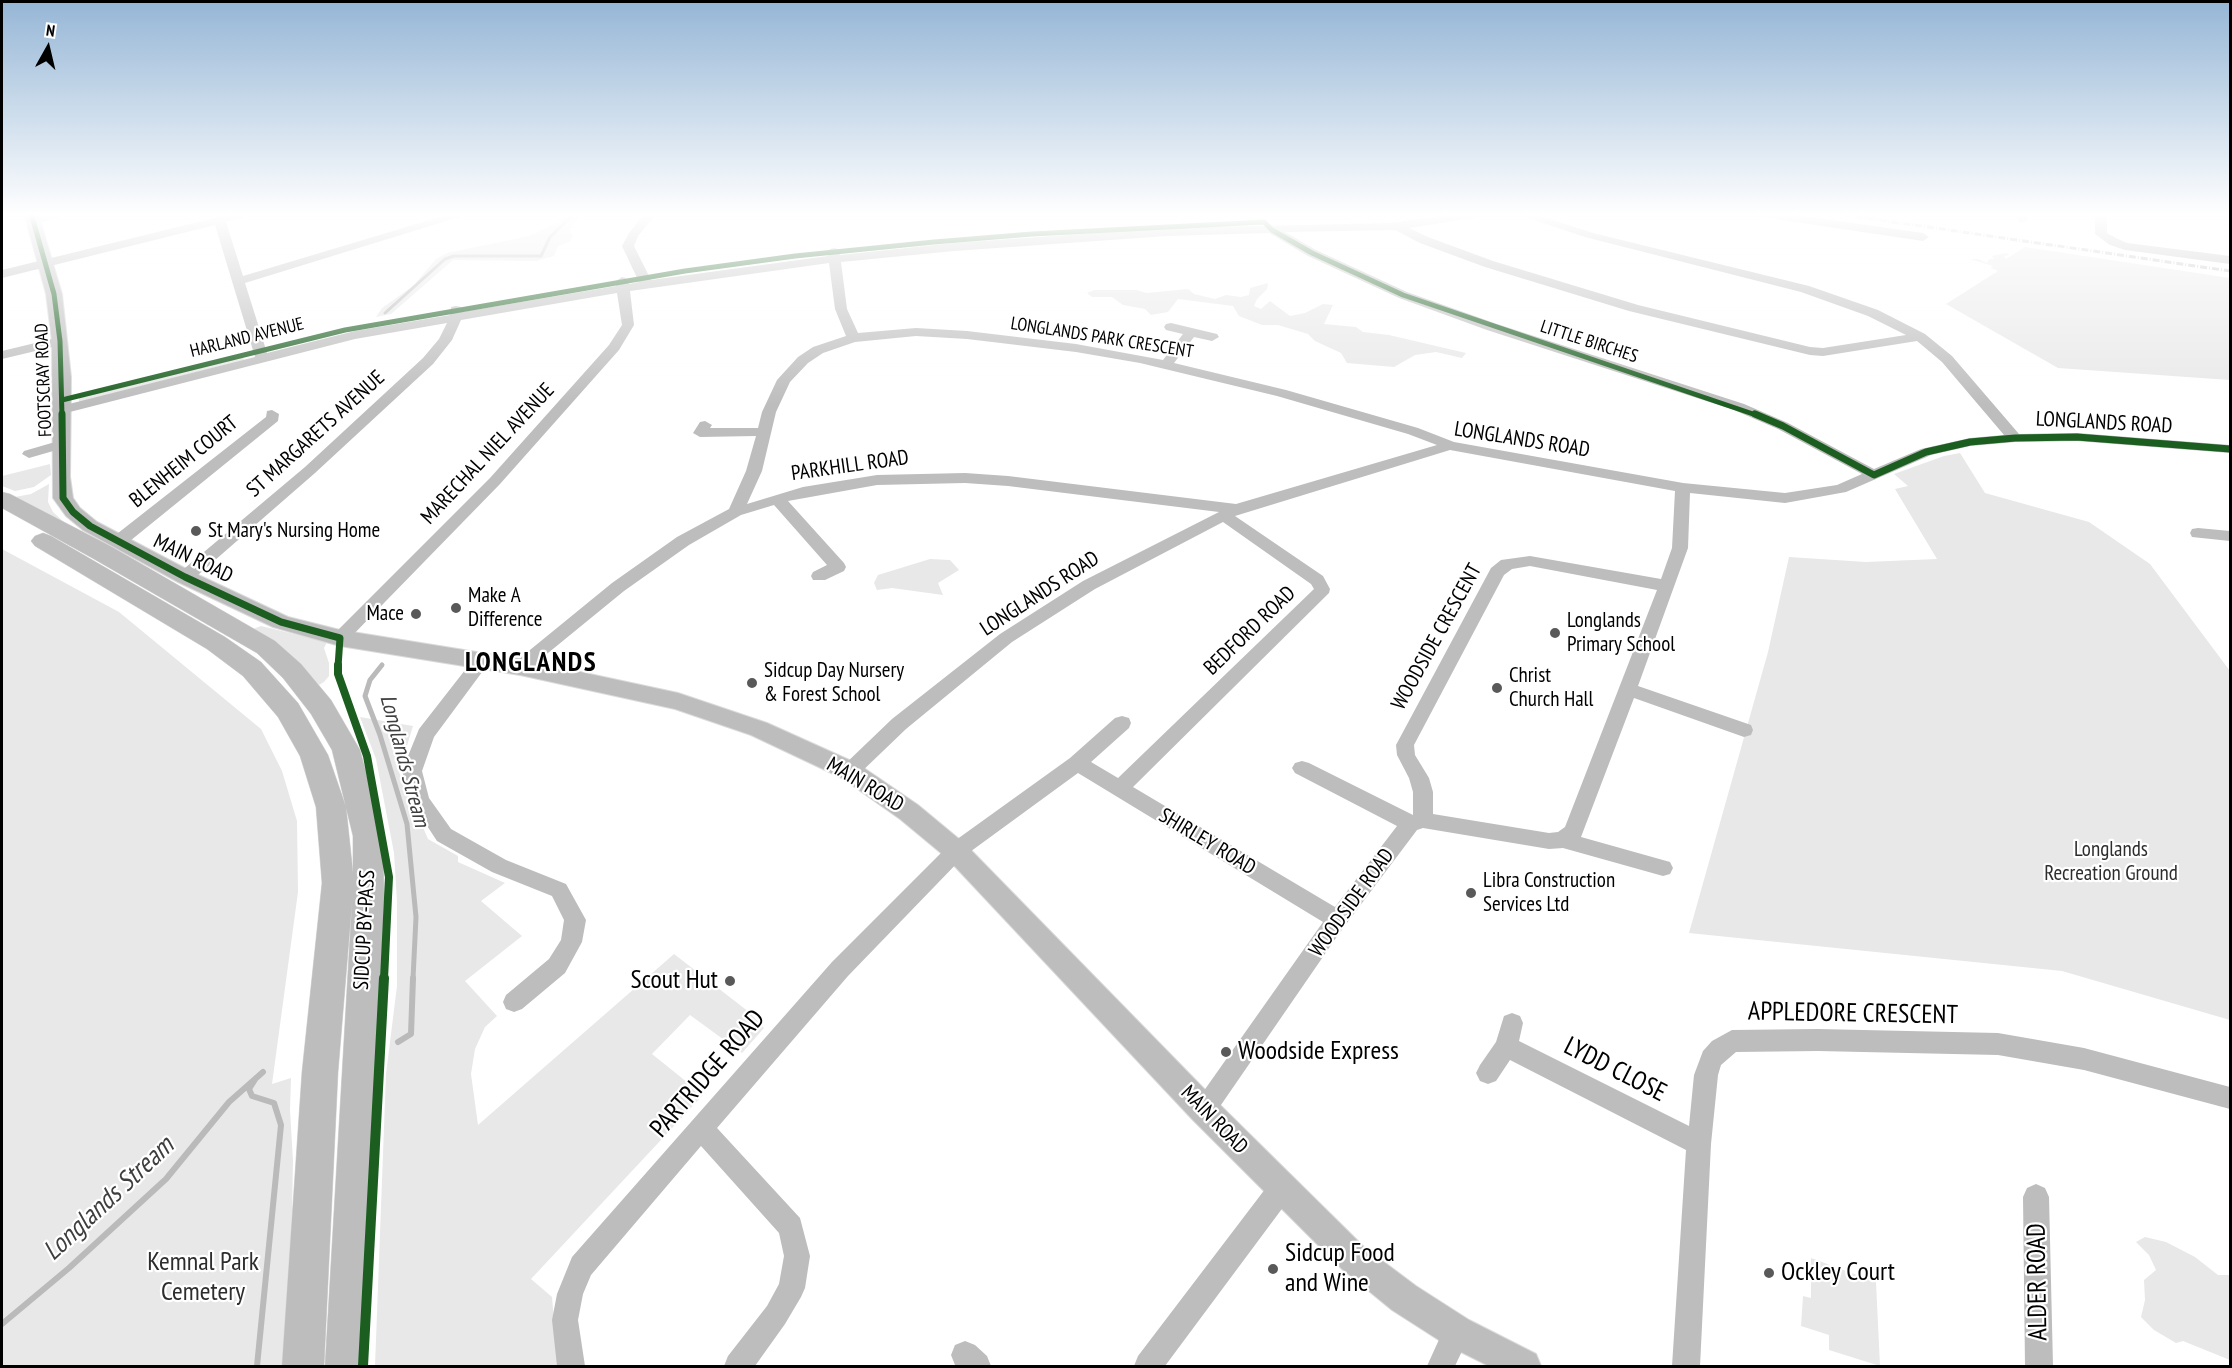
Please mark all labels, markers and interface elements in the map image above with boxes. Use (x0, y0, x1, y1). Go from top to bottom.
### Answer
north arrow (18, 18, 78, 78)
text: N (45, 20, 56, 41)
street label: HARLAND AVENUE (188, 313, 306, 363)
street label: LONGLANDS PARK CRESCENT (1009, 313, 1195, 363)
street label: LITTLE BIRCHES (1538, 316, 1640, 368)
street label: FOOTSCRAY ROAD (31, 323, 57, 437)
street label: ST MARGARETS AVENUE (242, 365, 390, 503)
street label: MARECHAL NIEL AVENUE (416, 378, 560, 530)
street label: LONGLANDS ROAD (2035, 407, 2173, 439)
street label: BLENHEIM COURT (125, 411, 243, 513)
street label: LONGLANDS ROAD (1452, 417, 1592, 463)
street label: PARKHILL ROAD (790, 445, 910, 487)
place label: St Mary's Nursing Home (208, 518, 380, 544)
marker: St Mary's Nursing Home (189, 524, 203, 538)
street label: MAIN ROAD (149, 529, 237, 589)
street label: LONGLANDS ROAD (976, 546, 1104, 642)
street label: WOODSIDE CRESCENT (1386, 560, 1488, 714)
street label: BEDFORD ROAD (1199, 581, 1301, 681)
place label: Make A Difference (468, 583, 542, 633)
place label: Mace (366, 601, 404, 627)
marker: Make A Difference (449, 601, 463, 615)
marker: Mace (409, 607, 423, 621)
place label: Longlands Primary School (1567, 608, 1675, 658)
marker: Longlands Primary School (1548, 626, 1562, 640)
district label: LONGLANDS (465, 647, 597, 679)
place label: Sidcup Day Nursery & Forest School (764, 658, 904, 708)
place label: Christ Church Hall (1509, 663, 1593, 713)
marker: Sidcup Day Nursery & Forest School (745, 676, 759, 690)
marker: Christ Church Hall (1490, 681, 1504, 695)
water label: Longlands Stream (374, 692, 434, 830)
street label: MAIN ROAD (822, 752, 908, 818)
street label: SHIRLEY ROAD (1154, 803, 1260, 881)
park label: Longlands Recreation Ground (2044, 837, 2178, 887)
street label: WOODSIDE ROAD (1304, 844, 1400, 962)
place label: Libra Construction Services Ltd (1483, 868, 1615, 918)
street label: SIDCUP BY-PASS (349, 869, 381, 991)
marker: Libra Construction Services Ltd (1464, 886, 1478, 900)
place label: Scout Hut (631, 965, 718, 997)
marker: Scout Hut (723, 974, 737, 988)
street label: APPLEDORE CRESCENT (1748, 997, 1958, 1031)
street label: PARTRIDGE ROAD (644, 1004, 772, 1144)
street label: LYDD CLOSE (1559, 1031, 1671, 1109)
place label: Woodside Express (1238, 1036, 1399, 1068)
marker: Woodside Express (1219, 1045, 1233, 1059)
street label: MAIN ROAD (1175, 1080, 1253, 1160)
water label: Longlands Stream (37, 1130, 181, 1268)
street label: ALDER ROAD (2021, 1223, 2055, 1341)
place label: Sidcup Food and Wine (1285, 1238, 1395, 1300)
park label: Kemnal Park Cemetery (147, 1247, 259, 1308)
place label: Ockley Court (1781, 1257, 1895, 1289)
marker: Sidcup Food and Wine (1266, 1262, 1280, 1276)
marker: Ockley Court (1762, 1266, 1776, 1280)

